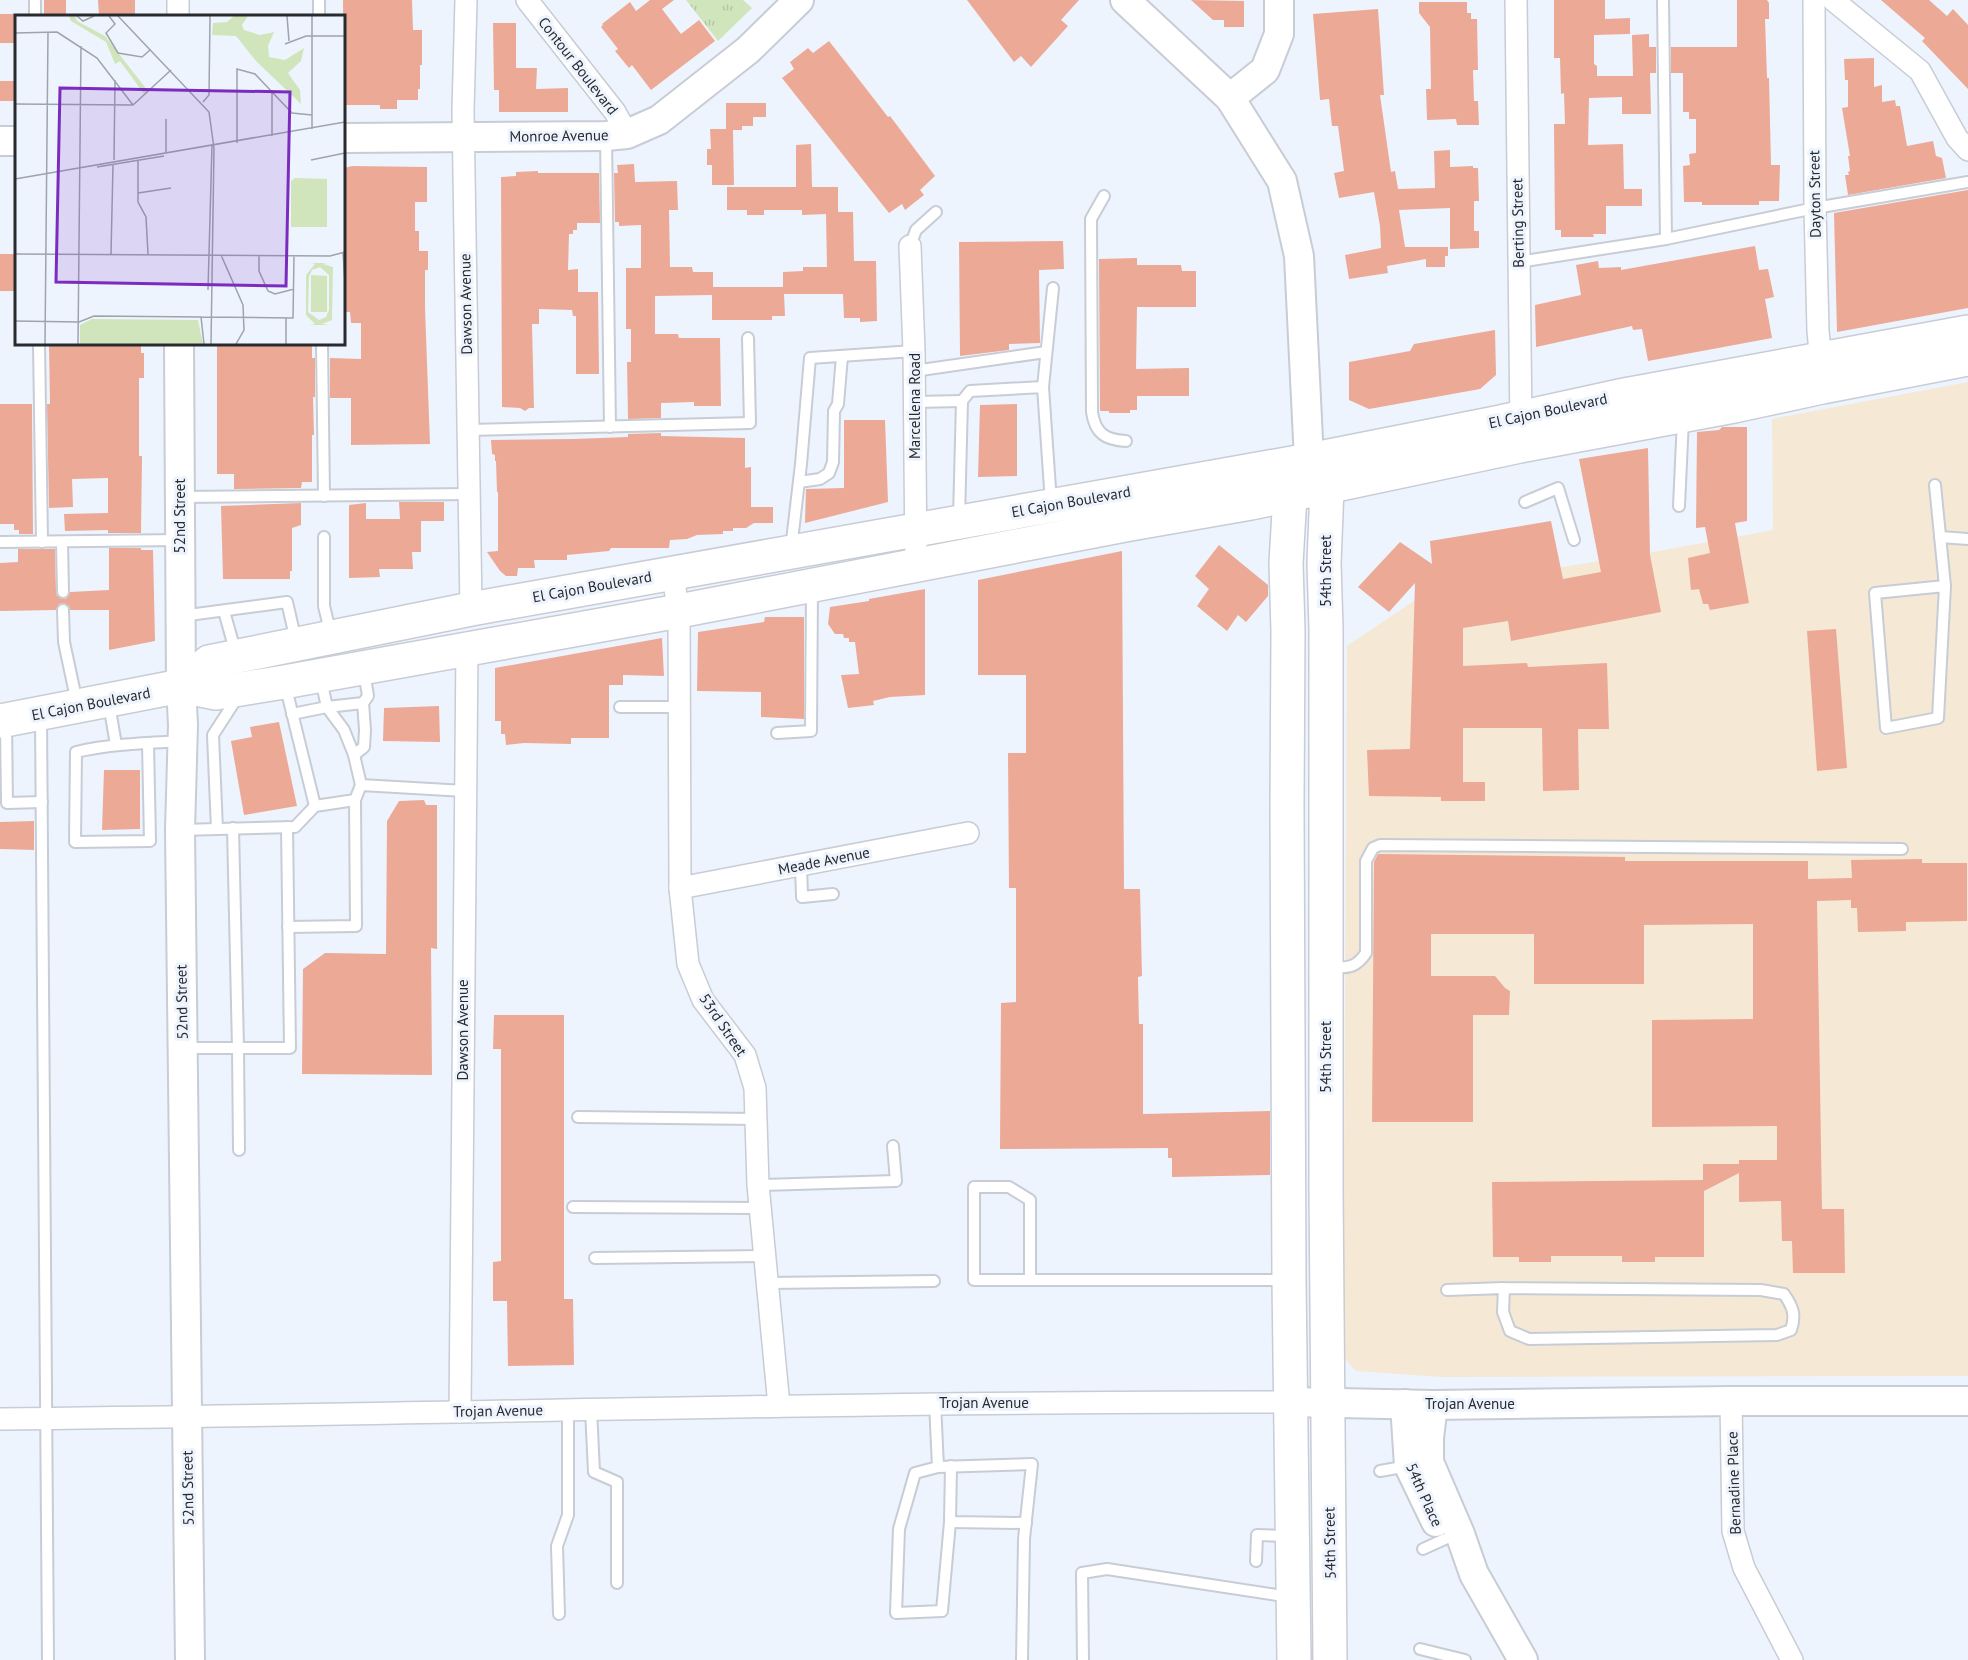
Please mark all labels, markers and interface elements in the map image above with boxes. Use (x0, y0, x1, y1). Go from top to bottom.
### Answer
street label: Contour Boulevard (534, 13, 622, 118)
inset map (15, 15, 345, 345)
street label: Monroe Avenue (509, 125, 609, 146)
street label: Dayton Street (1804, 150, 1825, 238)
street label: Berting Street (1507, 178, 1528, 268)
street label: Dawson Avenue (455, 253, 476, 355)
street label: Marcellena Road (905, 353, 924, 459)
street label: El Cajon Boulevard (1487, 389, 1609, 432)
street label: 52nd Street (170, 479, 189, 553)
street label: El Cajon Boulevard (1010, 482, 1132, 521)
street label: 54th Street (1316, 535, 1335, 607)
street label: El Cajon Boulevard (531, 567, 653, 606)
street label: El Cajon Boulevard (30, 683, 152, 724)
street label: Meade Avenue (776, 842, 871, 879)
street label: 52nd Street (171, 964, 192, 1040)
street label: Dawson Avenue (453, 979, 472, 1081)
street label: 53rd Street (695, 990, 751, 1060)
street label: 54th Street (1316, 1021, 1335, 1093)
street label: Trojan Avenue (939, 1393, 1029, 1412)
street label: Trojan Avenue (1425, 1394, 1515, 1413)
street label: Trojan Avenue (453, 1400, 543, 1421)
street label: Bernadine Place (1722, 1431, 1745, 1535)
street label: 52nd Street (177, 1450, 198, 1526)
street label: 54th Place (1402, 1460, 1447, 1530)
street label: 54th Street (1319, 1507, 1340, 1579)

